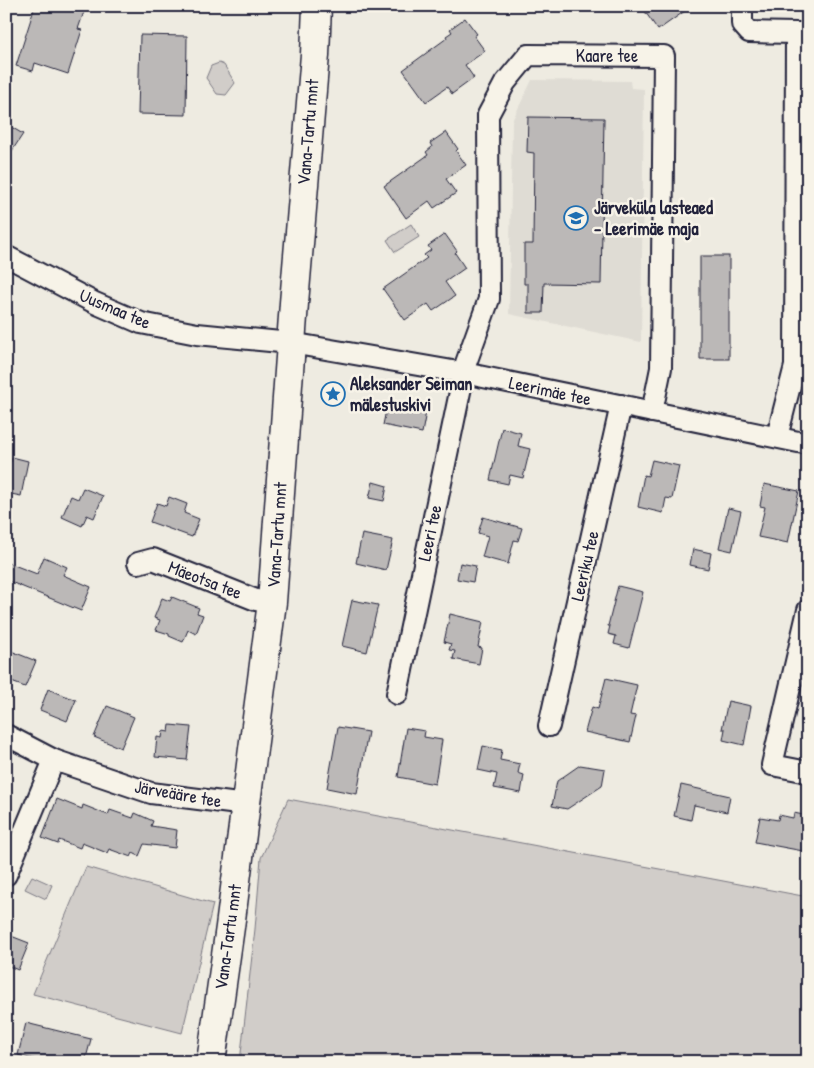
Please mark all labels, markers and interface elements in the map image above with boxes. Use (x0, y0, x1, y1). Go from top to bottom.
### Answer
street label: Kaare tee (576, 43, 638, 68)
street label: Vana-Tartu mnt (290, 77, 325, 186)
place label: Järveküla lasteaed - Leerimäe maja (594, 195, 713, 241)
school or university icon: Järveküla lasteaed - Leerimäe maja (563, 205, 589, 231)
street label: Uusmaa tee (76, 282, 155, 335)
street label: Leerimäe tee (507, 370, 593, 411)
place label: Aleksander Seiman mälestuskivi (350, 371, 472, 417)
place icon: Aleksander Seiman mälestuskivi (320, 381, 346, 407)
street label: Vana-Tartu mnt (260, 480, 293, 589)
street label: Leeri tee (411, 503, 448, 563)
street label: Leeriku tee (564, 528, 605, 603)
street label: Mäeotsa tee (165, 554, 246, 605)
street label: Järveääre tee (133, 774, 224, 813)
street label: Vana-Tartu mnt (208, 882, 247, 991)

